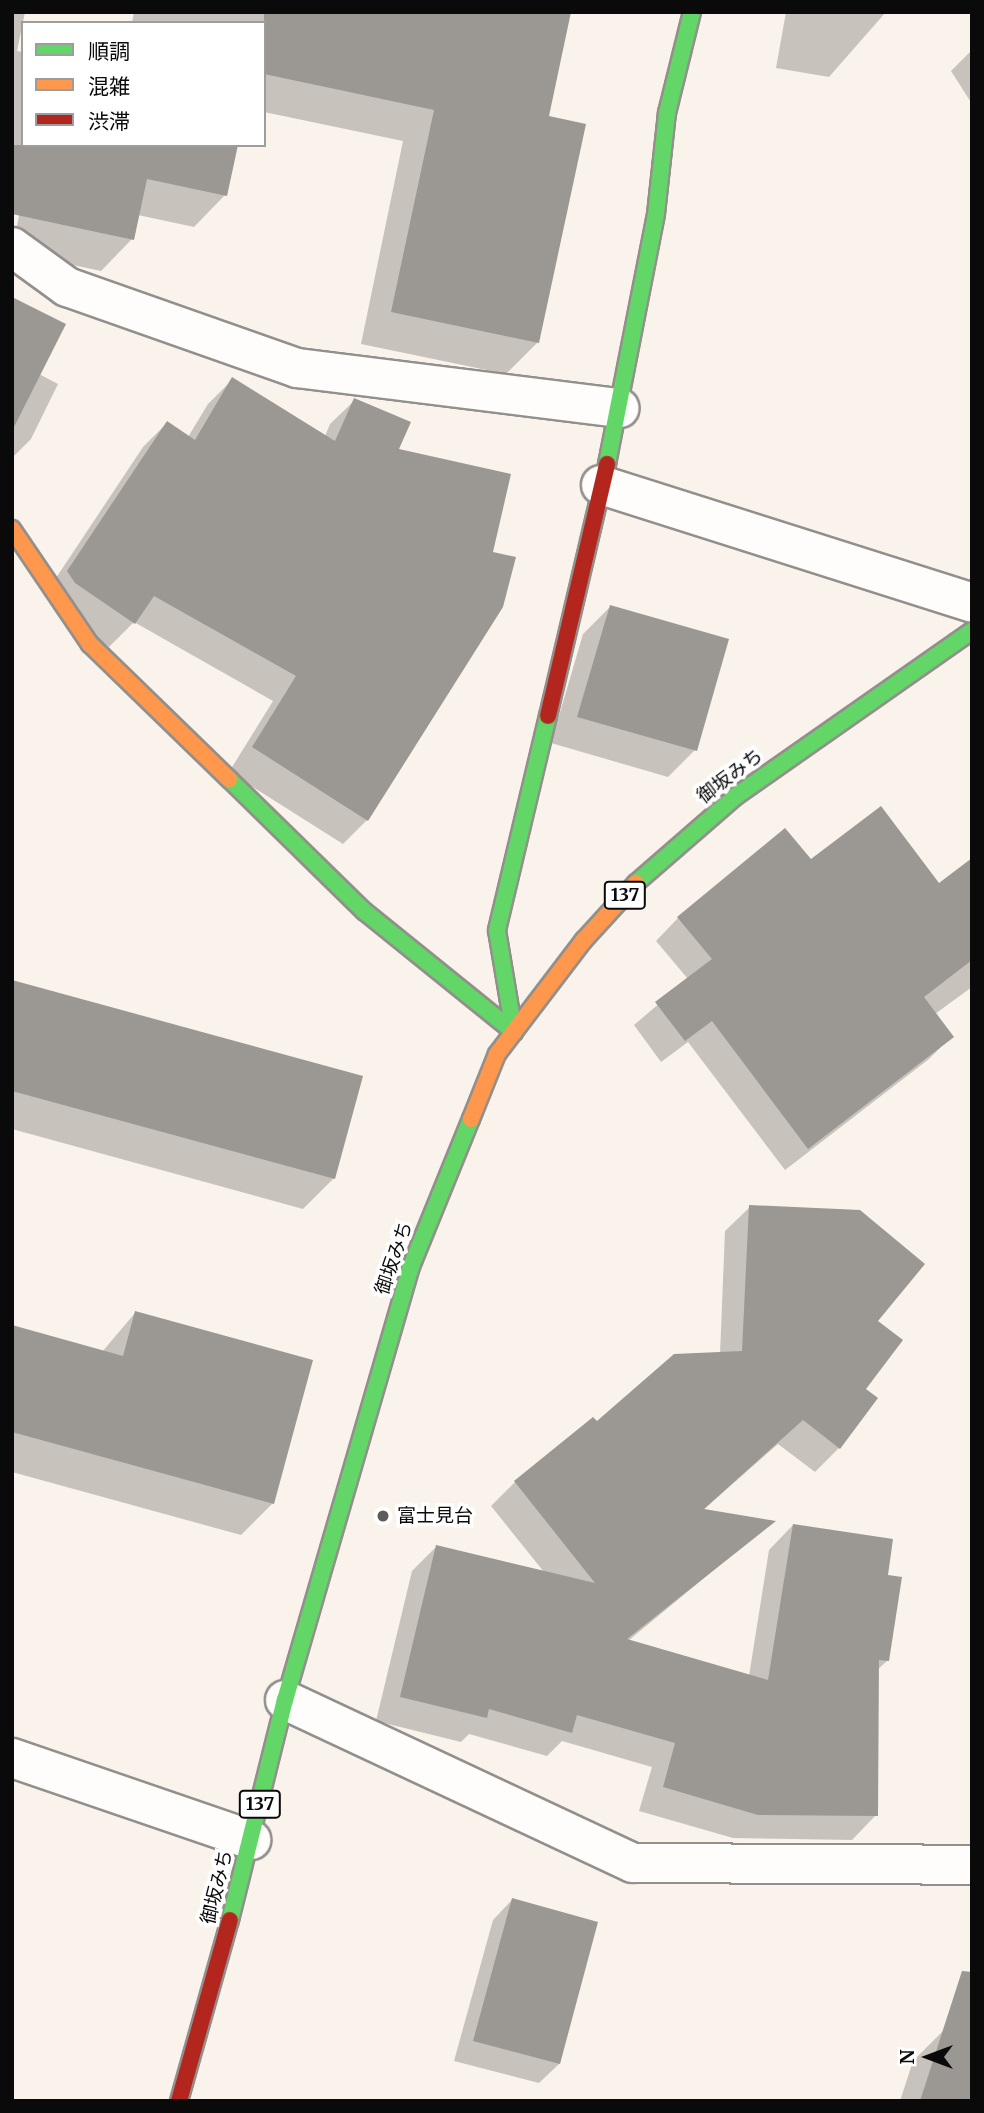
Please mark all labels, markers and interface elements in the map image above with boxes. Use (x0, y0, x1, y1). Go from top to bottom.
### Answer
legend (21, 21, 266, 147)
text: 順調 (88, 38, 130, 65)
text: 混雑 (88, 73, 130, 100)
text: 渋滞 (88, 108, 130, 135)
street label: 御坂みち (693, 744, 767, 808)
road number: 137 (602, 880, 648, 910)
street label: 御坂みち (371, 1218, 417, 1298)
place label: 富士見台 (397, 1505, 473, 1527)
marker: 富士見台 (375, 1508, 391, 1524)
road number: 137 (237, 1790, 283, 1818)
street label: 御坂みち (197, 1847, 237, 1927)
north arrow (893, 2022, 963, 2092)
text: N (895, 2050, 919, 2065)

